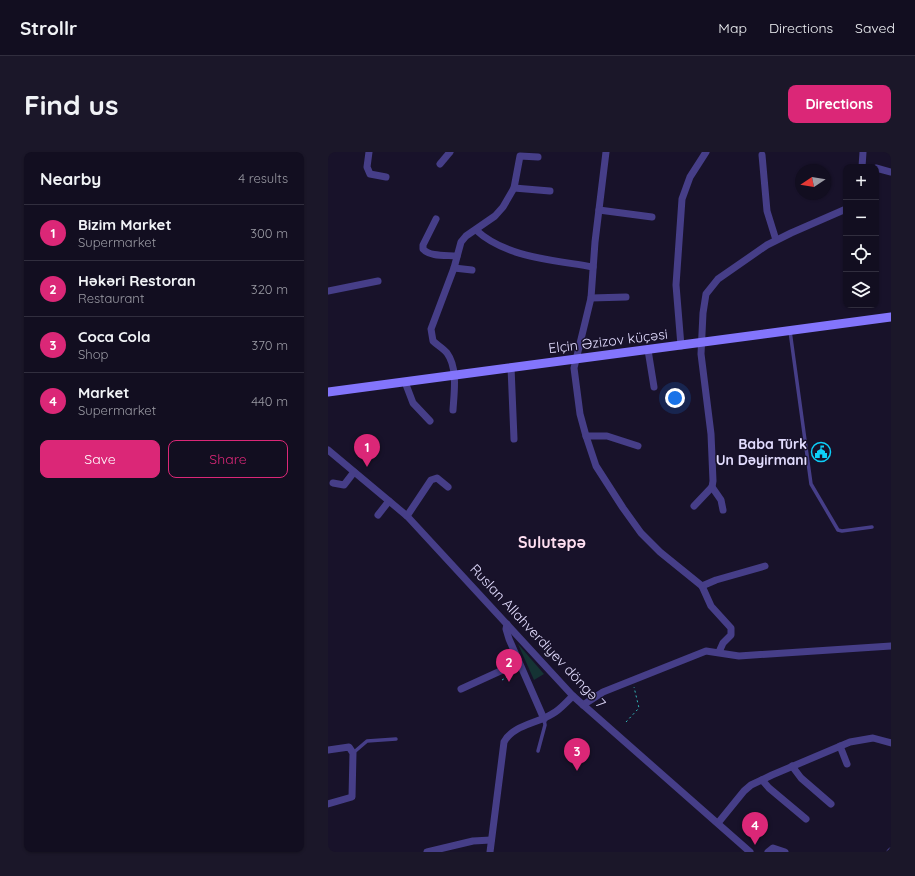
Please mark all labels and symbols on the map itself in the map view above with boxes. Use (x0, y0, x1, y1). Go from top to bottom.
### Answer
north arrow (795, 164, 831, 200)
street label: Elçin Əzizov küçəsi (547, 325, 669, 357)
your location (665, 388, 685, 408)
pin: 1 (354, 434, 380, 467)
place label: Baba Türk Un Dəyirmanı (716, 435, 807, 469)
public building icon: Baba Türk Un Dəyirmanı (810, 441, 832, 463)
district label: Sulutəpə (518, 532, 586, 552)
street label: Ruslan Allahverdiyev döngə 7 (466, 560, 610, 712)
pin: 2 (496, 649, 522, 682)
pin: 3 (564, 738, 590, 771)
pin: 4 (742, 812, 768, 845)

